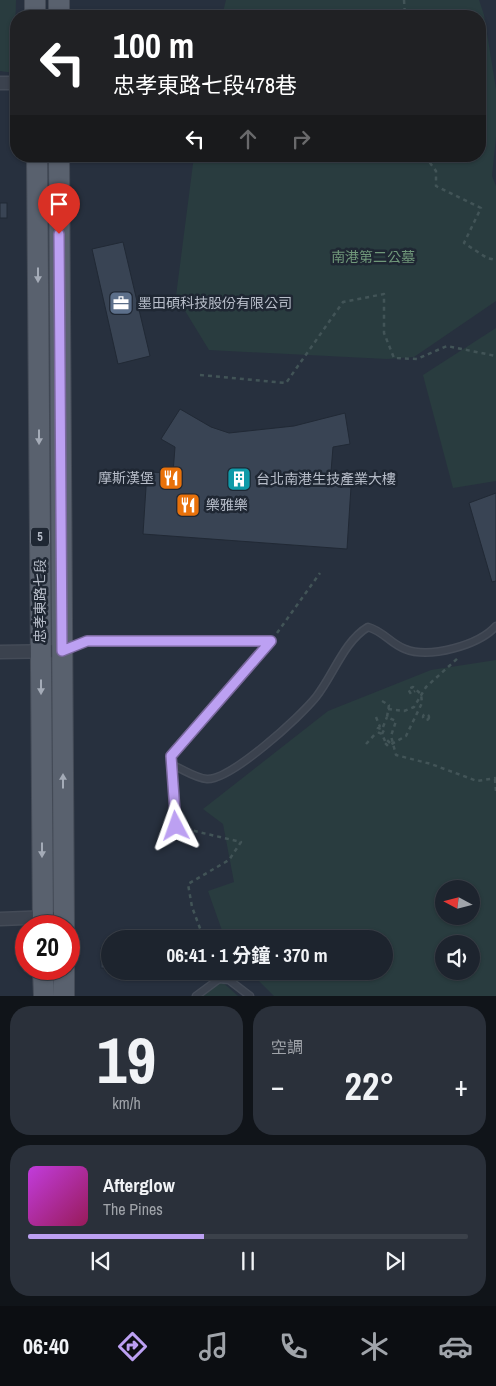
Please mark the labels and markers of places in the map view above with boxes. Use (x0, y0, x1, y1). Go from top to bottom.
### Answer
pin (38, 183, 80, 234)
office icon: 墨田碩科技股份有限公司 (108, 290, 134, 316)
place label: 墨田碩科技股份有限公司 (138, 294, 292, 312)
restaurant icon: 摩斯漢堡 (158, 465, 184, 491)
building icon: 台北南港生技產業大樓 (226, 466, 252, 492)
place label: 摩斯漢堡 (98, 469, 154, 487)
place label: 台北南港生技產業大樓 (256, 470, 396, 488)
restaurant icon: 樂雅樂 (175, 492, 201, 518)
place label: 樂雅樂 (206, 496, 248, 514)

